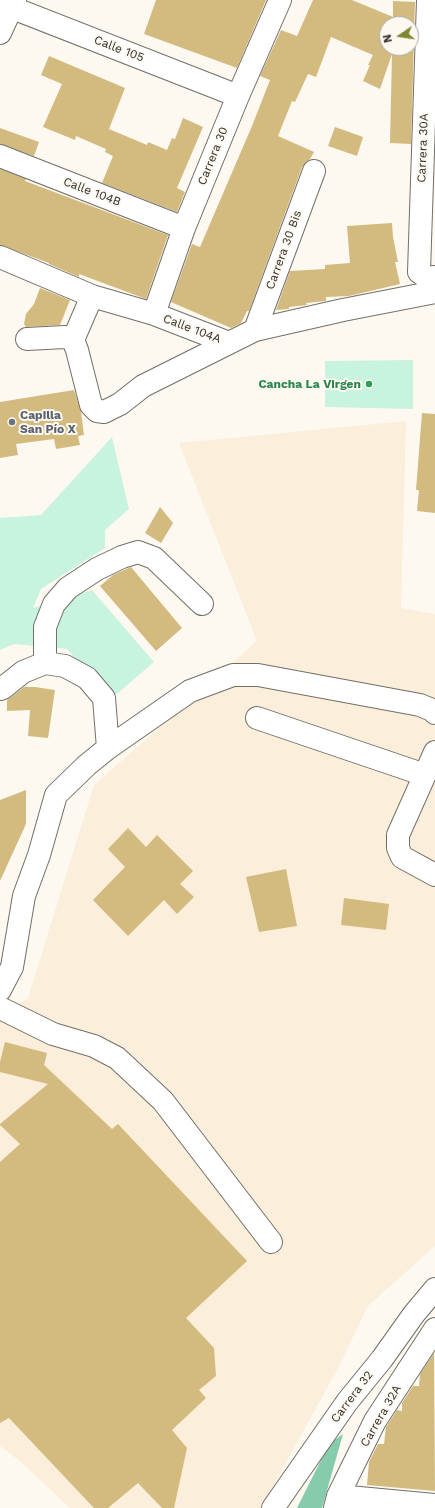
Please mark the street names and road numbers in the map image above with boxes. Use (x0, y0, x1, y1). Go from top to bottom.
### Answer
street label: Calle 105 (92, 33, 146, 65)
street label: Carrera 30A (415, 113, 431, 183)
street label: Carrera 30 (195, 125, 231, 187)
street label: Calle 104B (61, 174, 123, 210)
street label: Carrera 30 Bis (263, 209, 305, 291)
street label: Calle 104A (161, 311, 223, 347)
street label: Carrera 32 (328, 1368, 376, 1426)
street label: Carrera 32A (357, 1382, 405, 1450)

